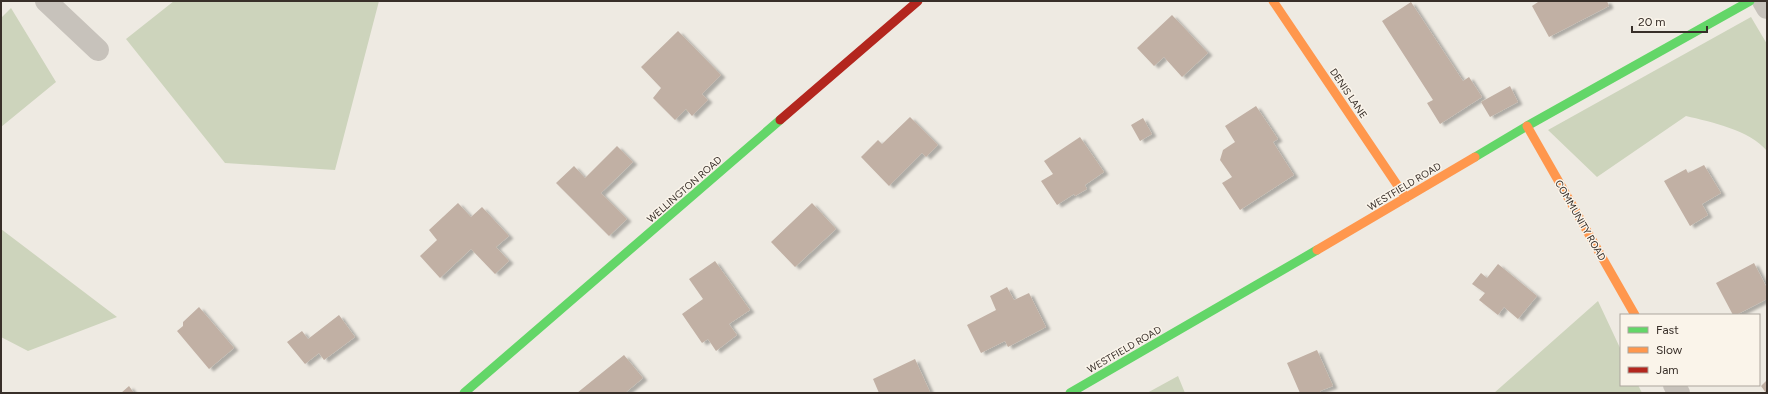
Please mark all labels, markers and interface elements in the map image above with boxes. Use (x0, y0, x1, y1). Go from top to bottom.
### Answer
scale bar (1632, 8, 1707, 34)
text: 20 m (1638, 15, 1666, 29)
street label: DENIS LANE (1327, 66, 1370, 121)
street label: WELLINGTON ROAD (644, 153, 725, 225)
street label: WESTFIELD ROAD (1365, 159, 1443, 213)
street label: COMMUNITY ROAD (1552, 178, 1609, 263)
legend (1620, 314, 1760, 386)
street label: WESTFIELD ROAD (1085, 323, 1164, 376)
text: Fast (1656, 323, 1679, 337)
text: Slow (1656, 343, 1683, 357)
text: Jam (1656, 363, 1679, 377)

